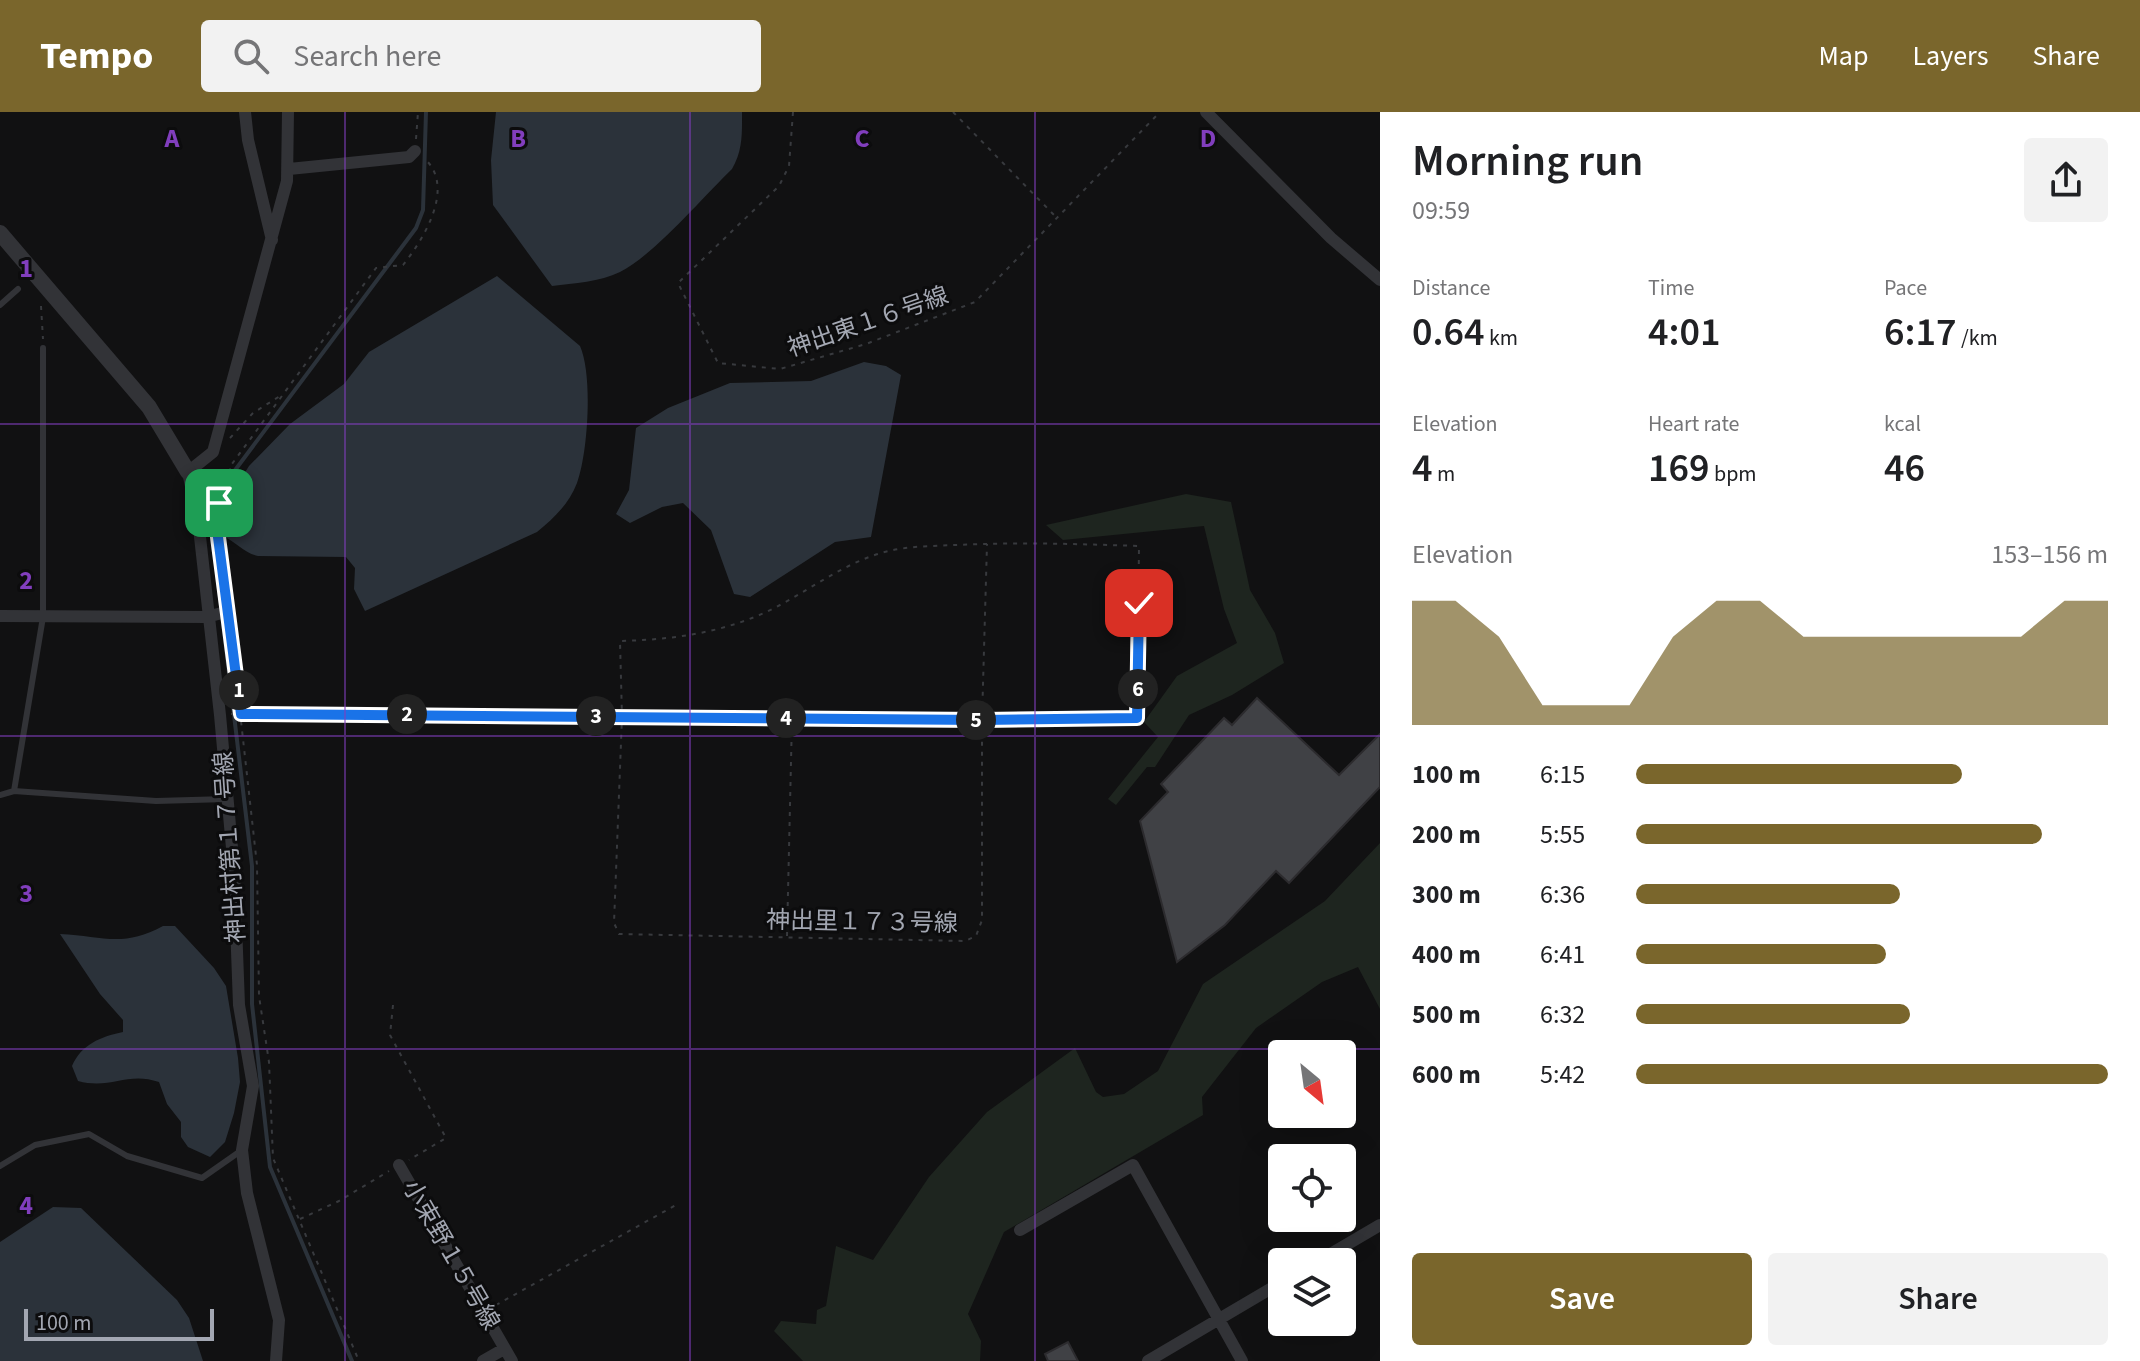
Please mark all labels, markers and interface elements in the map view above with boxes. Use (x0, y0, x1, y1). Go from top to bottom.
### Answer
search box (201, 20, 761, 92)
text: Tempo (40, 29, 153, 83)
icon: search (229, 34, 273, 78)
text: Search here (293, 35, 441, 78)
text: Map (1818, 36, 1868, 76)
text: Layers (1912, 36, 1988, 76)
text: Share (2032, 36, 2100, 76)
text: A (164, 120, 181, 157)
text: B (510, 120, 526, 157)
text: C (854, 120, 870, 157)
text: D (1200, 120, 1216, 157)
text: Morning run (1412, 130, 1643, 193)
button: share (2024, 138, 2108, 222)
text: 09:59 (1412, 192, 1470, 229)
text: 1 (19, 250, 33, 287)
text: Distance (1412, 272, 1490, 304)
text: Time (1648, 272, 1694, 304)
text: Pace (1884, 272, 1927, 304)
street label: 神出東１６号線 (783, 278, 953, 366)
text: 0.64 (1412, 304, 1485, 361)
text: 4:01 (1648, 304, 1721, 361)
text: 6:17 (1884, 304, 1957, 361)
text: km (1485, 322, 1518, 354)
text: /km (1957, 322, 1998, 354)
text: Elevation (1412, 408, 1498, 440)
text: Heart rate (1648, 408, 1739, 440)
text: kcal (1884, 408, 1921, 440)
text: 4 (1412, 440, 1433, 497)
text: 169 (1648, 440, 1710, 497)
text: 46 (1884, 440, 1925, 497)
text: m (1433, 458, 1455, 490)
text: bpm (1710, 458, 1757, 490)
pin (185, 469, 253, 537)
icon: arrive (197, 481, 241, 525)
text: Elevation (1412, 536, 1513, 573)
text: 153–156 m (1991, 536, 2108, 573)
text: 2 (19, 562, 33, 599)
pin (1105, 569, 1173, 637)
icon: check (1117, 581, 1161, 625)
pin: 6 (1118, 669, 1158, 709)
pin: 1 (219, 670, 259, 710)
text: 6 (1132, 673, 1144, 705)
text: 1 (233, 674, 245, 706)
pin: 2 (387, 694, 427, 734)
pin: 3 (576, 696, 616, 736)
text: 2 (401, 698, 413, 730)
pin: 4 (766, 698, 806, 738)
text: 3 (590, 700, 602, 732)
pin: 5 (956, 700, 996, 740)
text: 4 (780, 702, 792, 734)
text: 5 (970, 704, 982, 736)
street label: 神出村第１７号線 (206, 750, 254, 944)
text: 100 m (1412, 756, 1481, 793)
text: 6:15 (1540, 756, 1585, 793)
text: 200 m (1412, 816, 1481, 853)
text: 5:55 (1540, 816, 1585, 853)
text: 3 (19, 875, 33, 912)
text: 300 m (1412, 876, 1481, 913)
text: 6:36 (1540, 876, 1585, 913)
street label: 神出里１７３号線 (766, 903, 958, 941)
text: 400 m (1412, 936, 1481, 973)
text: 6:41 (1540, 936, 1585, 973)
text: 500 m (1412, 996, 1481, 1033)
text: 6:32 (1540, 996, 1585, 1033)
north arrow (1268, 1040, 1356, 1128)
map controls (1268, 1040, 1356, 1336)
text: 600 m (1412, 1056, 1481, 1093)
text: 5:42 (1540, 1056, 1585, 1093)
button: locate (1268, 1144, 1356, 1232)
street label: 小束野１５号線 (394, 1174, 508, 1336)
text: 4 (19, 1187, 33, 1224)
button: layers (1268, 1248, 1356, 1336)
button: Save (1412, 1253, 1752, 1345)
button: Share (1768, 1253, 2108, 1345)
scale bar (24, 1305, 214, 1341)
text: 100 m (36, 1307, 91, 1339)

